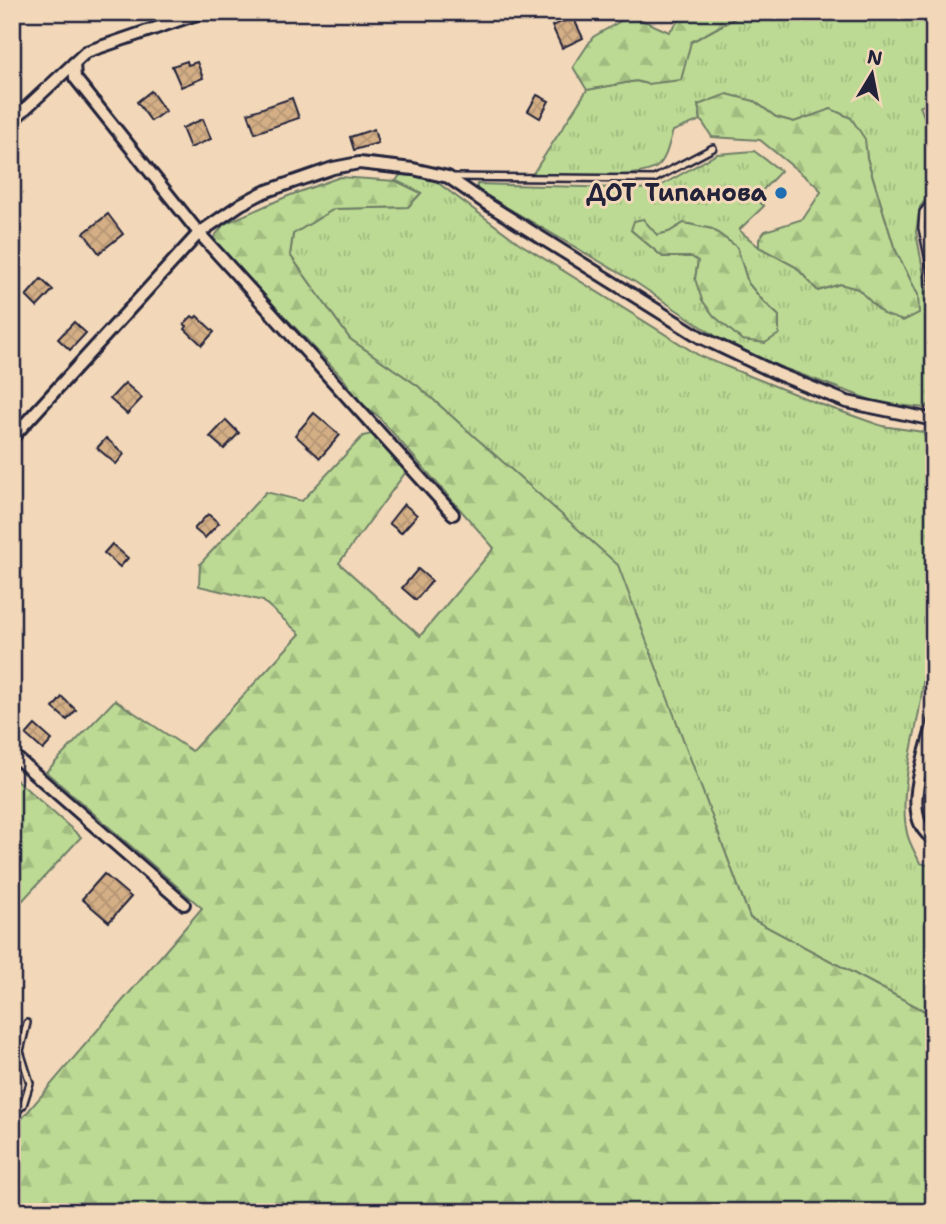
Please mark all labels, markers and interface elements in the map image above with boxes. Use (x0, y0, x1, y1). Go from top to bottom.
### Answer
north arrow (838, 38, 908, 108)
text: N (865, 44, 884, 71)
place label: ДОТ Типанова (586, 177, 768, 209)
marker: ДОТ Типанова (773, 185, 789, 201)

